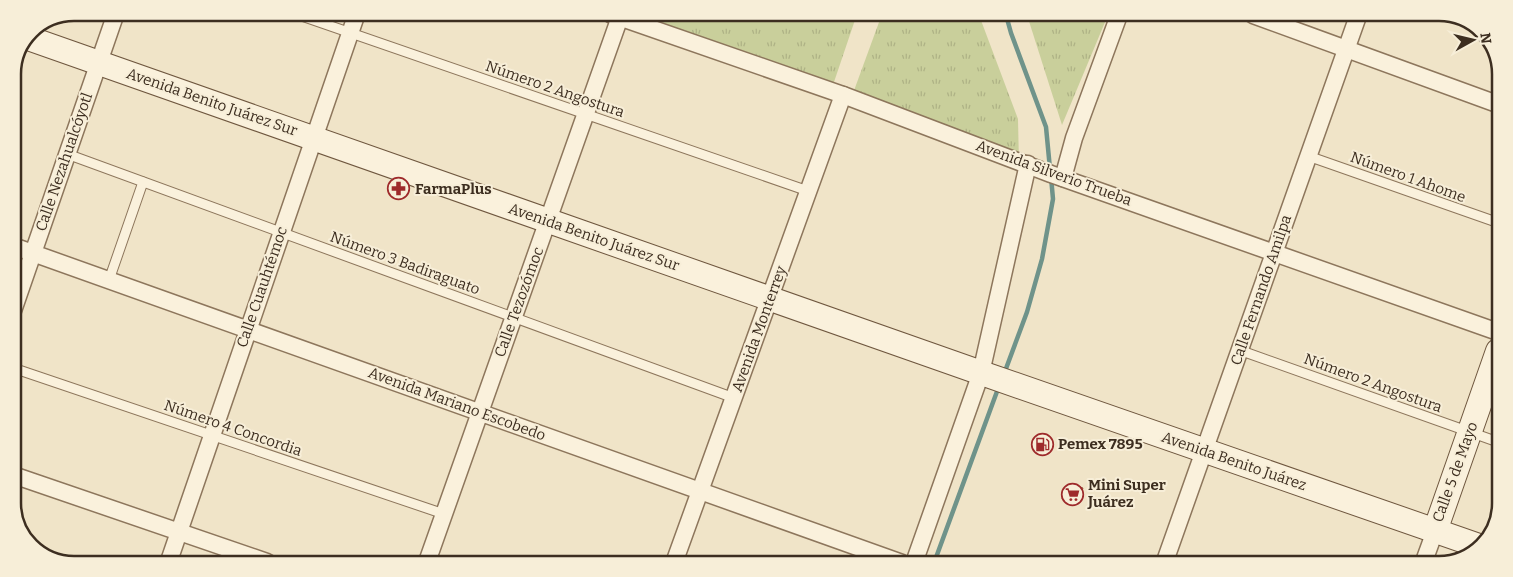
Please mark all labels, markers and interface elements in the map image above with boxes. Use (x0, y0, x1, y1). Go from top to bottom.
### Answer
north arrow (1448, 15, 1498, 65)
text: N (1476, 32, 1495, 45)
street label: Número 2 Angostura (483, 57, 627, 121)
street label: Avenida Benito Juárez Sur (124, 64, 300, 140)
street label: Calle Nezahualcóyotl (32, 90, 96, 234)
street label: Avenida Silverio Trueba (974, 136, 1134, 210)
street label: Número 1 Ahome (1348, 148, 1468, 206)
pharmacy icon: FarmaPlus (387, 177, 411, 201)
place label: FarmaPlus (415, 180, 492, 198)
street label: Avenida Benito Juárez Sur (506, 199, 682, 275)
street label: Calle Fernando Amilpa (1227, 212, 1295, 368)
street label: Calle Cuauhtémoc (233, 224, 291, 350)
street label: Número 3 Badiraguato (328, 227, 482, 299)
street label: Calle Tezozómoc (491, 244, 547, 360)
street label: Avenida Monterrey (728, 263, 790, 394)
street label: Número 2 Angostura (1301, 350, 1445, 416)
street label: Avenida Mariano Escobedo (366, 363, 548, 445)
street label: Número 4 Concordia (162, 396, 304, 460)
street label: Calle 5 de Mayo (1428, 419, 1482, 525)
street label: Avenida Benito Juárez (1159, 428, 1309, 494)
fuel station icon: Pemex 7895 (1030, 432, 1054, 456)
place label: Pemex 7895 (1058, 435, 1143, 453)
place label: Mini Super Juárez (1087, 476, 1166, 511)
supermarket icon: Mini Super Juárez (1060, 482, 1084, 506)

